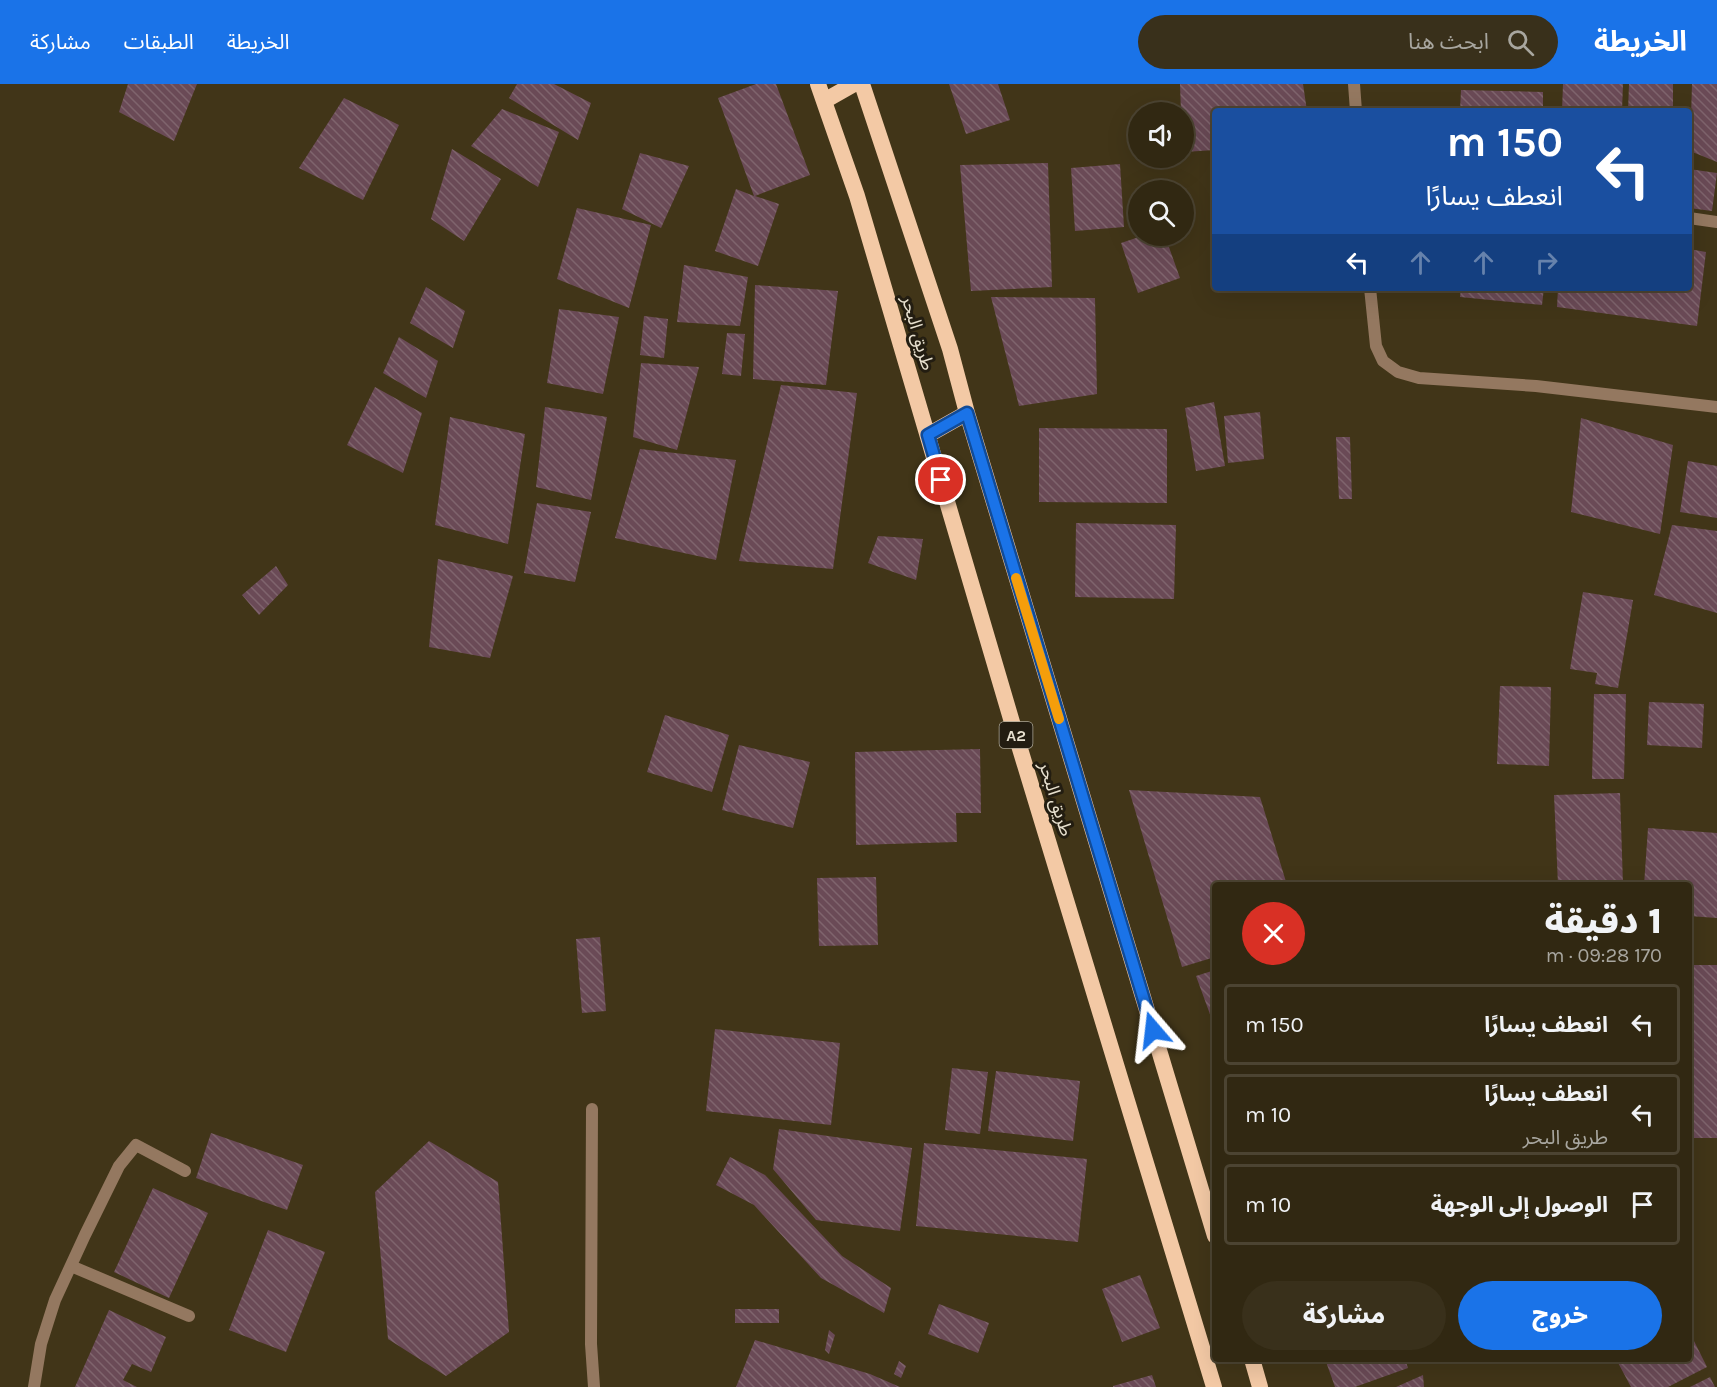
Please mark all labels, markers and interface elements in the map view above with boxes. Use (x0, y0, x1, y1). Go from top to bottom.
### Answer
search box (1138, 15, 1558, 69)
text: الخريطة (1594, 25, 1687, 58)
icon: search (1504, 26, 1537, 59)
text: ابحث هنا (1408, 29, 1489, 55)
text: مشاركة (30, 30, 91, 54)
text: الطبقات (124, 30, 194, 54)
text: الخريطة (227, 30, 290, 54)
map controls (1128, 102, 1194, 246)
button: sound (1128, 102, 1194, 168)
text: 150 m (1447, 117, 1563, 167)
icon: left (1584, 132, 1662, 210)
button: search (1128, 180, 1194, 246)
text: انعطف يسارًا (1425, 180, 1563, 212)
icon: left (1341, 246, 1374, 279)
icon: ahead (1404, 246, 1437, 279)
icon: ahead (1467, 246, 1500, 279)
icon: right (1530, 246, 1563, 279)
street label: طريق البحر (897, 292, 939, 373)
pin (915, 454, 966, 505)
icon: arrive (924, 463, 957, 496)
road number: A2 (1000, 722, 1032, 748)
street label: طريق البحر (1034, 758, 1078, 839)
text: 1 دقيقة (1544, 900, 1662, 942)
button: close (1242, 902, 1305, 965)
text: 170 m · 09:28 (1546, 944, 1662, 967)
position arrow (1121, 998, 1185, 1062)
icon: left (1626, 1008, 1659, 1041)
text: 150 m (1245, 1012, 1304, 1038)
text: انعطف يسارًا (1484, 1012, 1608, 1038)
text: انعطف يسارًا (1484, 1081, 1608, 1107)
icon: left (1626, 1098, 1659, 1131)
text: 10 m (1245, 1102, 1291, 1128)
text: طريق البحر (1523, 1126, 1608, 1149)
icon: arrive (1626, 1188, 1659, 1221)
text: 10 m (1245, 1192, 1291, 1218)
text: الوصول إلى الوجهة (1431, 1192, 1608, 1218)
button: مشاركة (1242, 1281, 1446, 1350)
button: خروج (1458, 1281, 1662, 1350)

